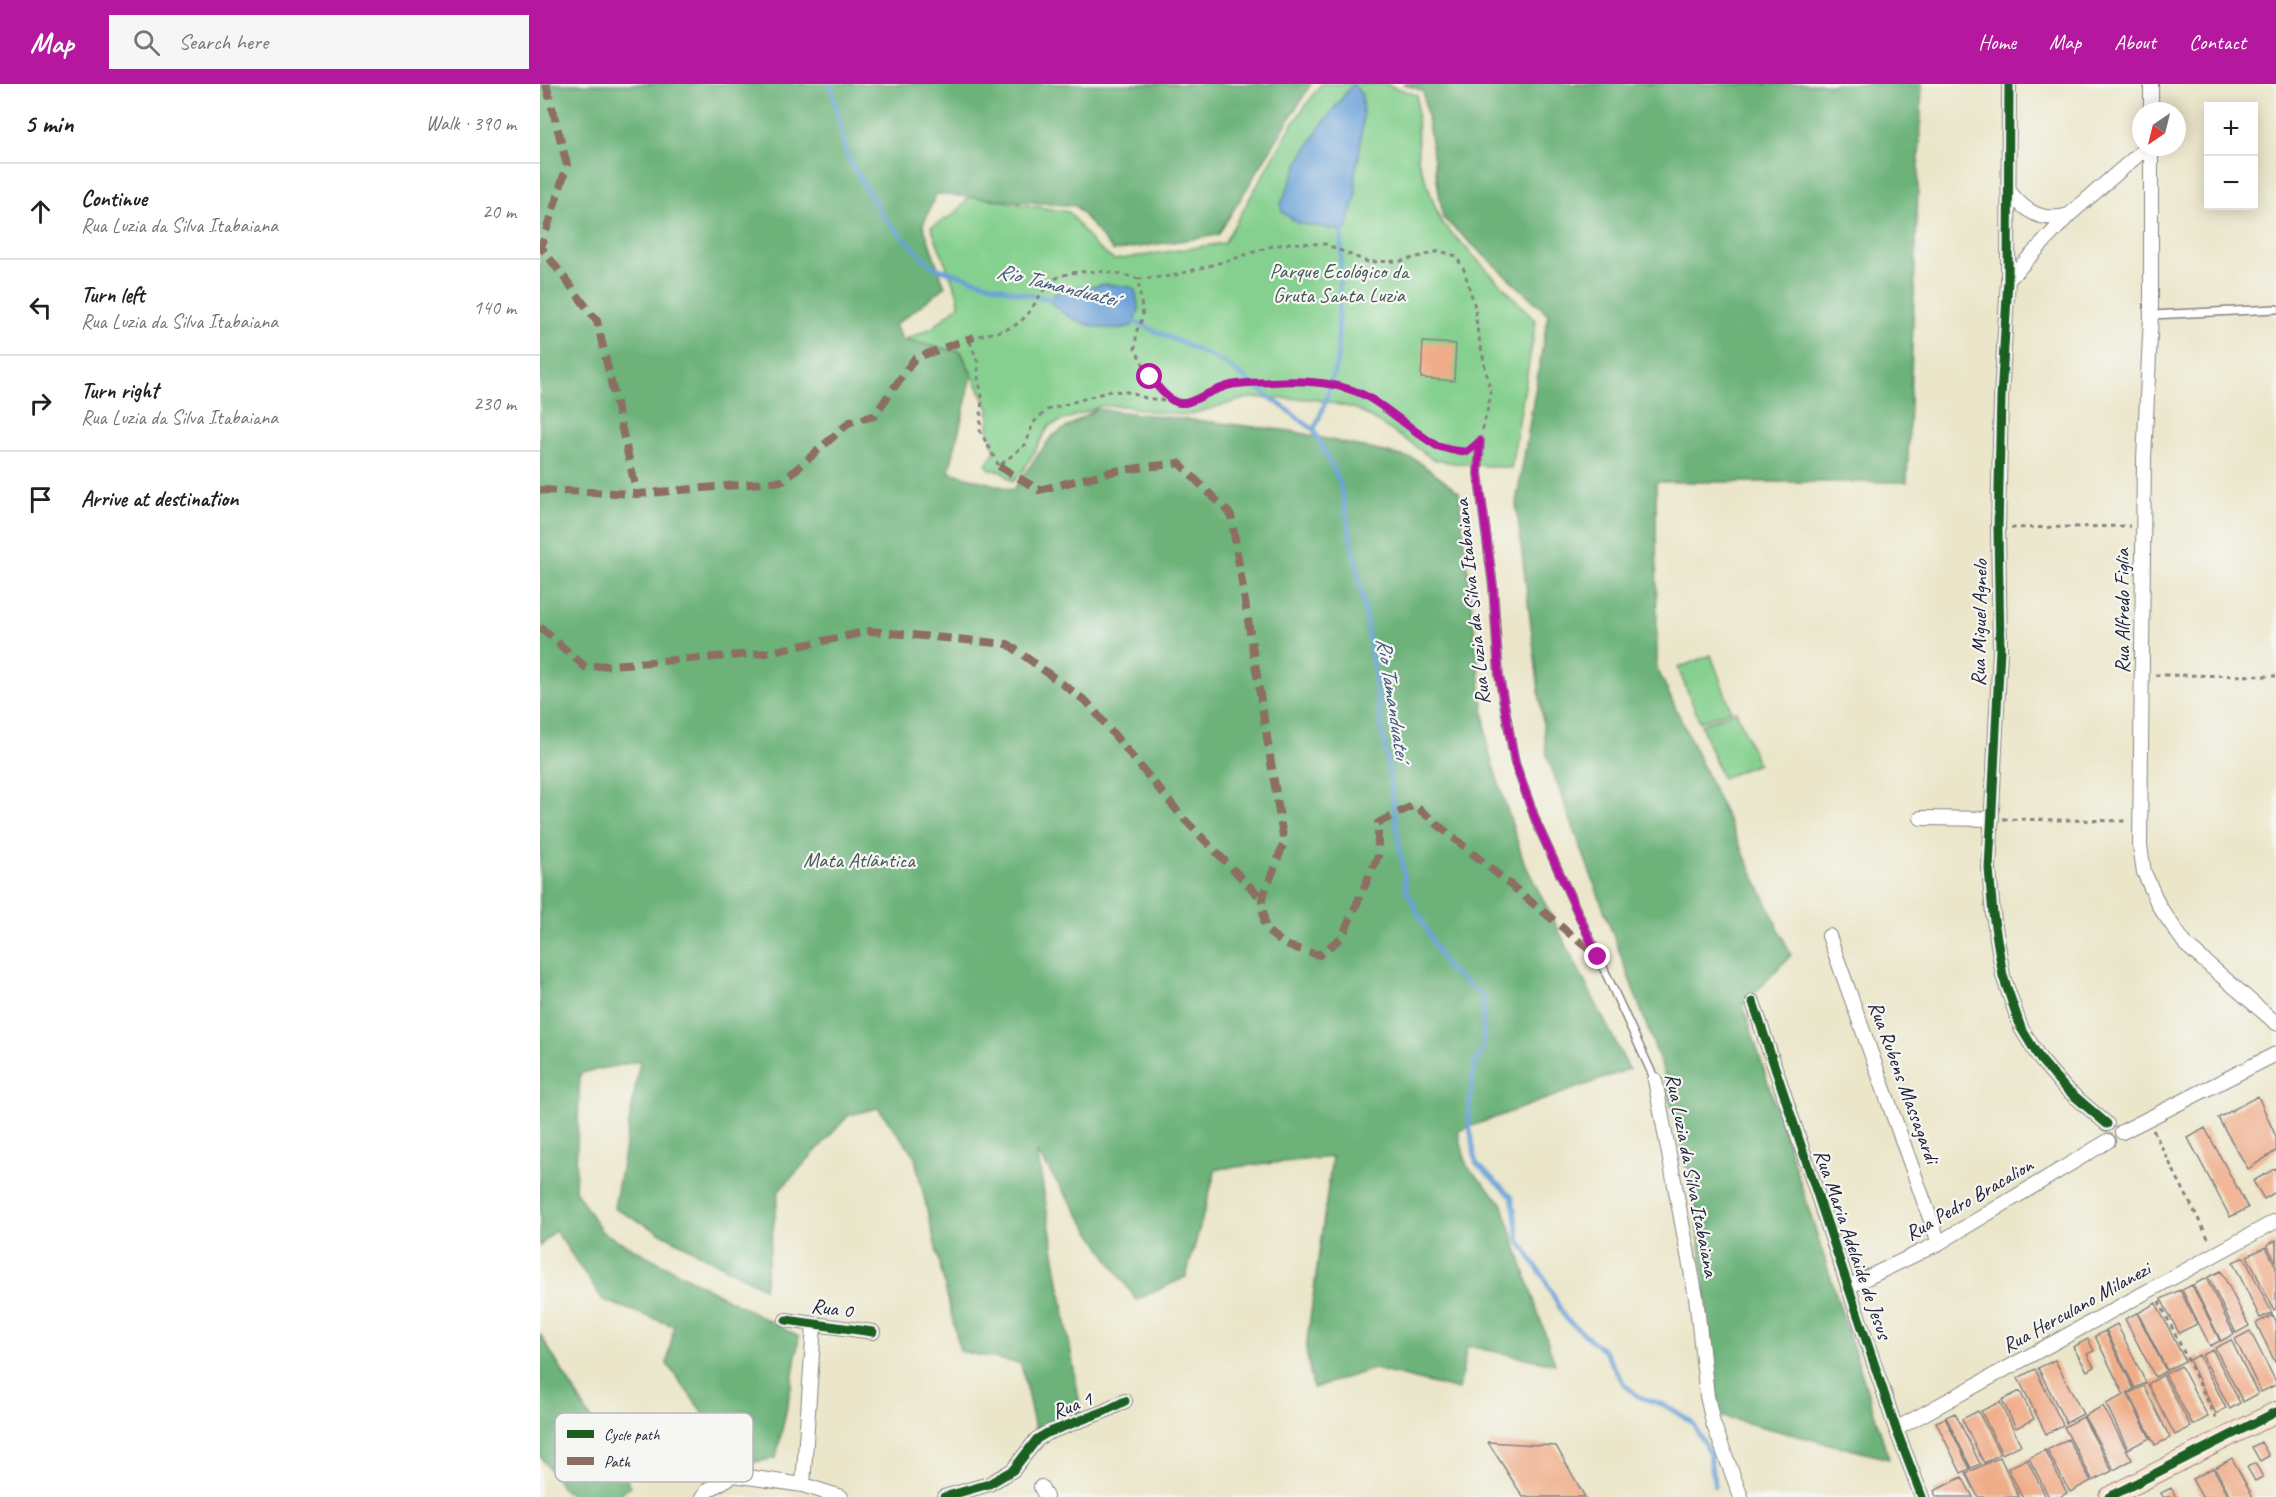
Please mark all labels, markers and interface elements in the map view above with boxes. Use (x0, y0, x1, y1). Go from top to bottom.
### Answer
search box (109, 15, 529, 69)
text: Map (30, 25, 73, 60)
icon: search (130, 26, 163, 59)
text: Search here (178, 28, 268, 56)
text: Home (1978, 29, 2016, 55)
text: Map (2049, 29, 2081, 55)
text: About (2114, 29, 2156, 55)
text: Contact (2189, 29, 2246, 55)
north arrow (2132, 102, 2186, 156)
map controls (2204, 102, 2258, 210)
button: + (2204, 102, 2258, 156)
text: 5 min (24, 107, 73, 140)
text: Walk · 390 m (426, 111, 516, 136)
button: − (2204, 156, 2258, 210)
text: Continue (81, 185, 147, 213)
icon: ahead (24, 195, 57, 228)
text: 20 m (482, 199, 516, 224)
text: Rua Luzia da Silva Itabaiana (81, 213, 278, 238)
water label: Rio Tamanduateí (994, 257, 1127, 315)
park label: Parque Ecológico da Gruta Santa Luzia (1270, 258, 1411, 308)
text: Turn left (81, 281, 145, 309)
icon: left (24, 291, 57, 324)
text: 140 m (473, 295, 516, 320)
text: Rua Luzia da Silva Itabaiana (81, 309, 278, 334)
route start (1136, 363, 1162, 389)
text: Turn right (81, 377, 158, 405)
icon: right (24, 387, 57, 420)
text: 230 m (473, 391, 516, 416)
text: Rua Luzia da Silva Itabaiana (81, 405, 278, 430)
icon: arrive (24, 483, 57, 516)
text: Arrive at destination (81, 485, 238, 513)
street label: Rua Luzia da Silva Itabaiana (1448, 496, 1496, 706)
street label: Rua Alfredo Figlia (2109, 547, 2135, 673)
street label: Rua Miguel Agnelo (1965, 558, 1993, 687)
water label: Rio Tamanduateí (1370, 636, 1418, 768)
park label: Mata Atlântica (803, 847, 916, 873)
route end (1584, 943, 1610, 969)
street label: Rua Rubens Massagardi (1863, 997, 1946, 1170)
street label: Rua Luzia da Silva Itabaiana (1660, 1071, 1725, 1281)
street label: Rua Maria Adelaide de Jesus (1808, 1146, 1898, 1344)
street label: Rua Pedro Bracalion (1900, 1151, 2039, 1246)
street label: Rua Herculano Milanezi (1997, 1254, 2157, 1358)
street label: Rua 0 (810, 1292, 856, 1324)
street label: Rua 1 (1048, 1385, 1097, 1425)
legend (555, 1413, 753, 1482)
text: Cycle path (604, 1425, 660, 1445)
text: Path (604, 1452, 631, 1472)

